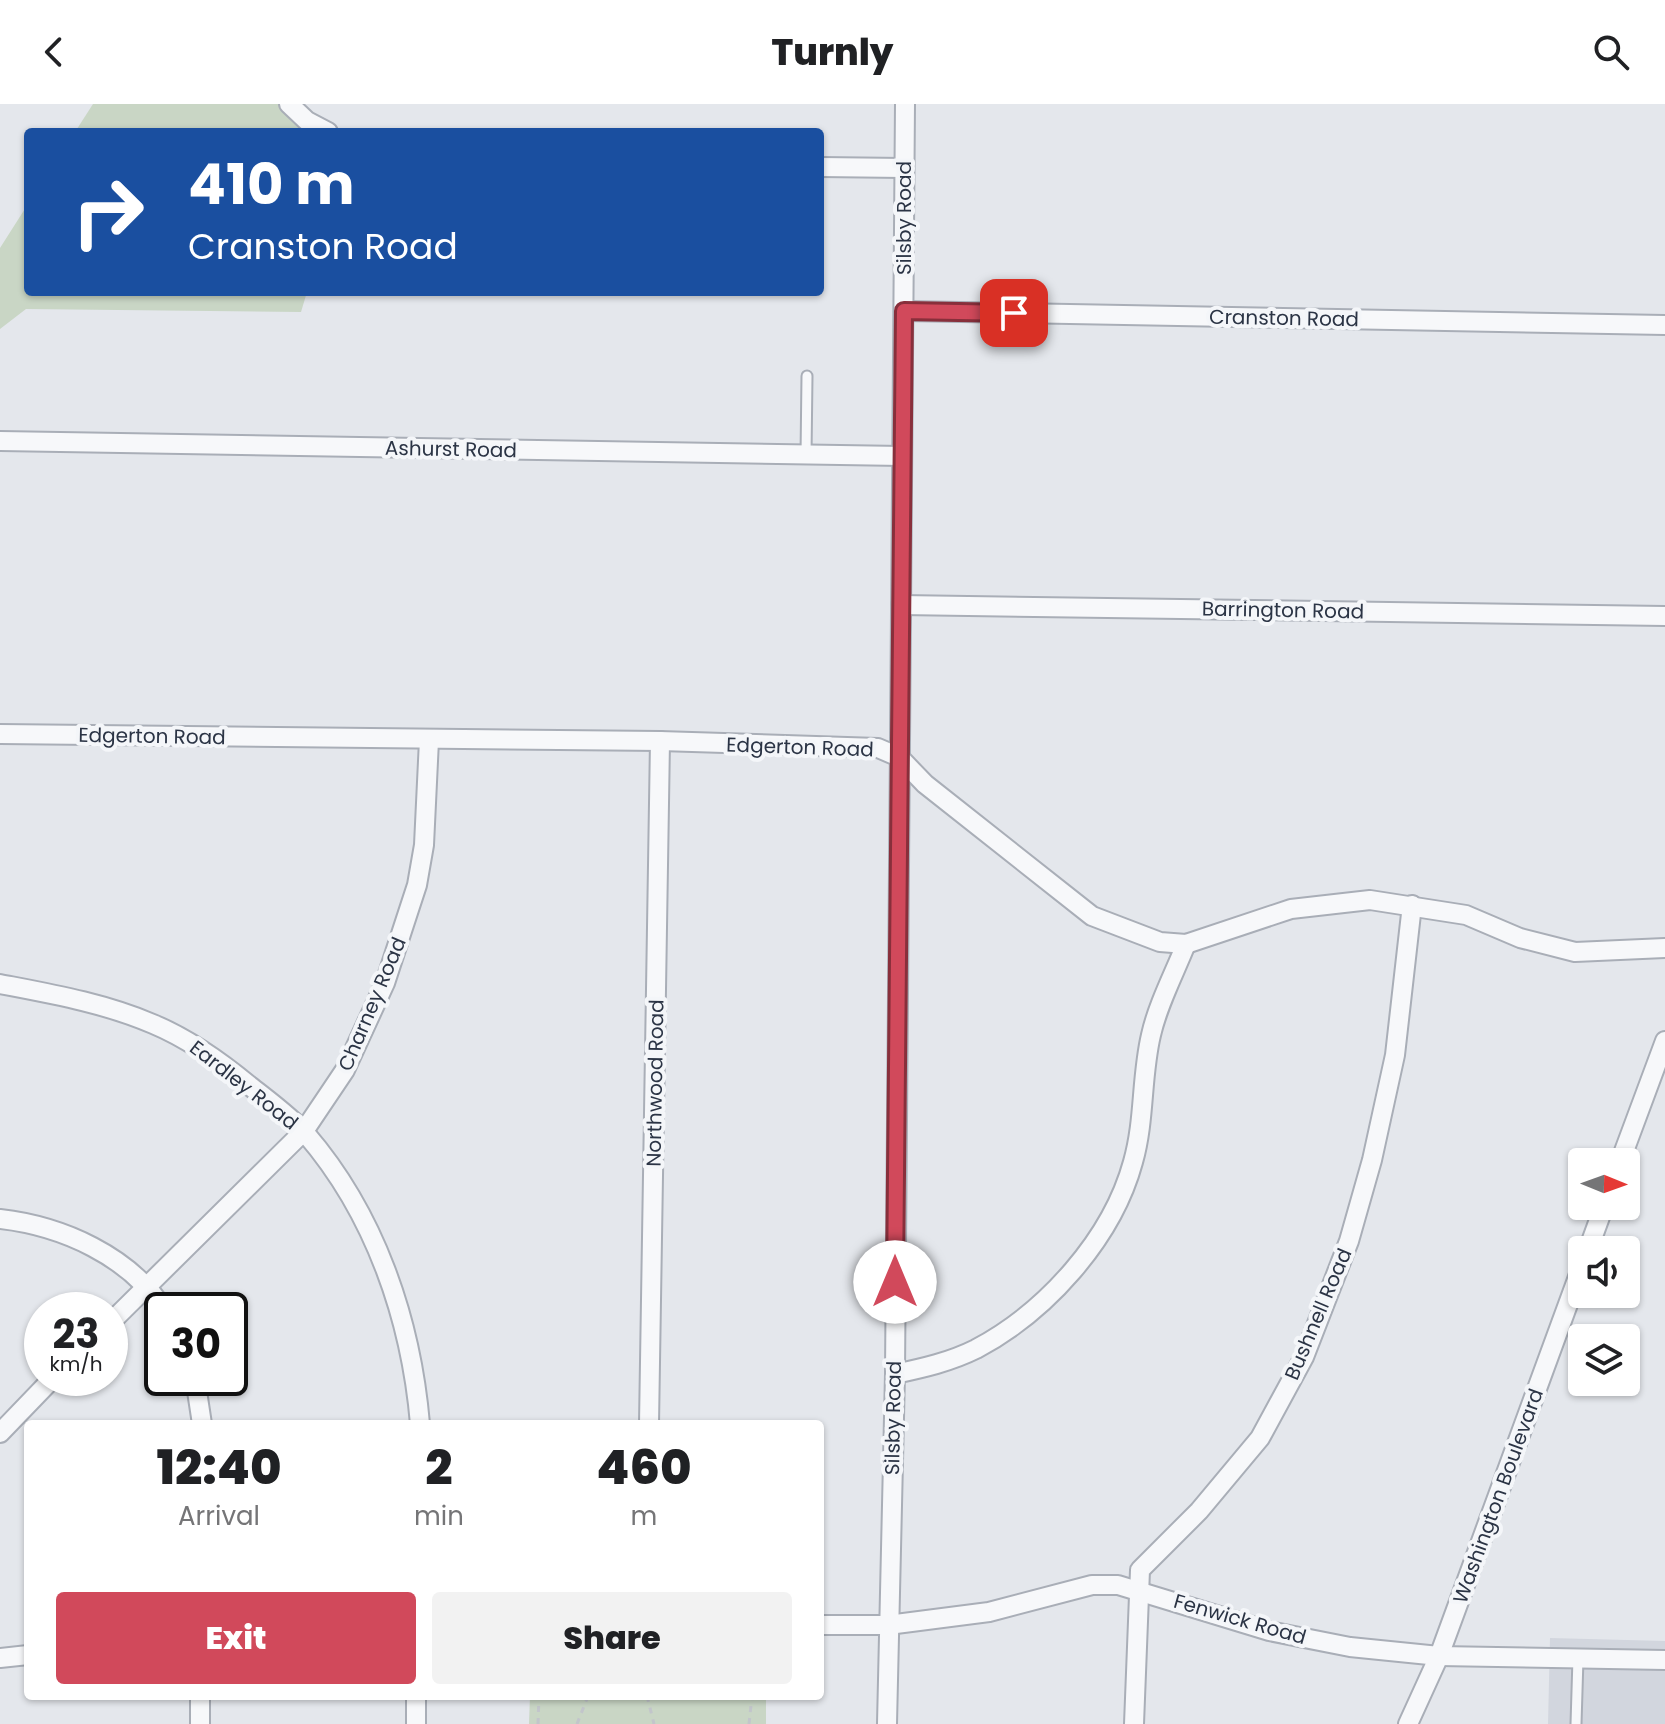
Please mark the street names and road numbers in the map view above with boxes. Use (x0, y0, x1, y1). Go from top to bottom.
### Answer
street label: Silsby Road (890, 161, 918, 275)
street label: Cranston Road (1209, 303, 1359, 333)
street label: Ashurst Road (385, 434, 517, 464)
street label: Barrington Road (1202, 595, 1364, 625)
street label: Edgerton Road (78, 721, 226, 751)
street label: Edgerton Road (726, 730, 874, 764)
street label: Charney Road (331, 933, 413, 1075)
street label: Northwood Road (640, 999, 670, 1167)
street label: Eardley Road (184, 1034, 304, 1136)
street label: Bushnell Road (1278, 1244, 1358, 1384)
street label: Silsby Road (878, 1361, 908, 1475)
street label: Washington Boulevard (1446, 1385, 1550, 1607)
street label: Fenwick Road (1171, 1587, 1309, 1651)

